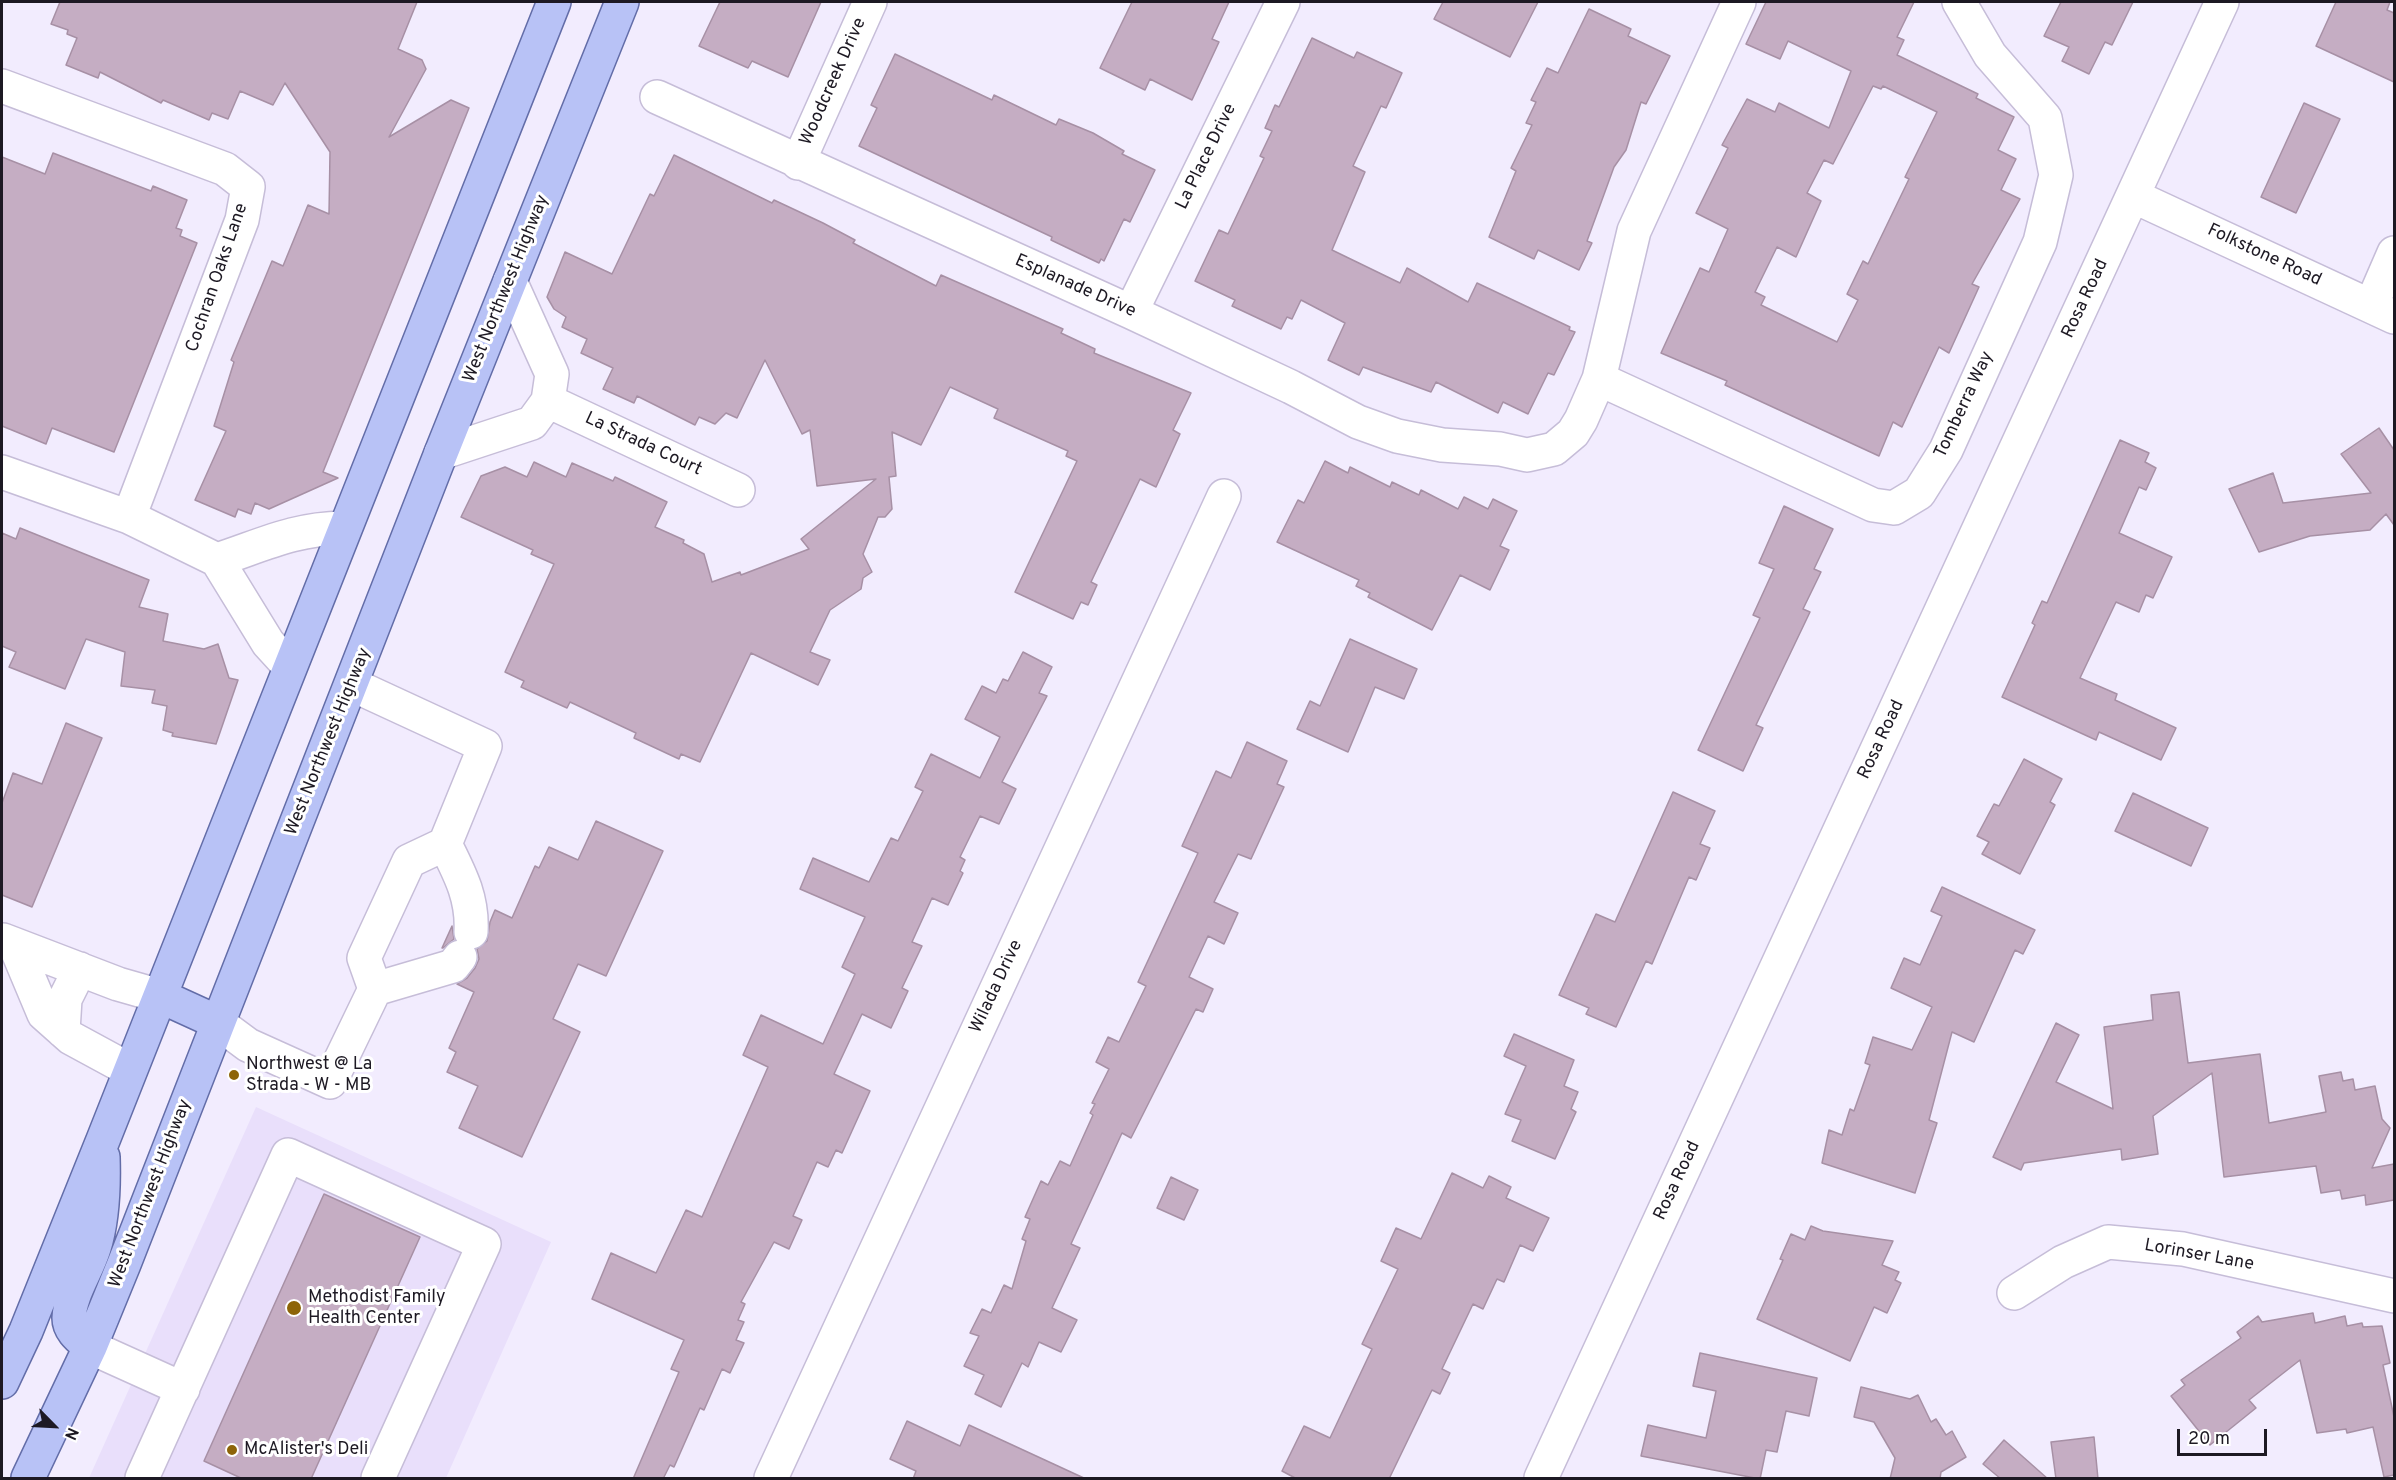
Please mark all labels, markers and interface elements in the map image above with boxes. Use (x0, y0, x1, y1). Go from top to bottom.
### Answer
street label: Woodcreek Drive (796, 15, 872, 149)
street label: La Place Drive (1172, 100, 1242, 214)
street label: West Northwest Highway (459, 192, 555, 386)
street label: Cochran Oaks Lane (182, 201, 254, 355)
street label: Folkstone Road (2203, 220, 2325, 292)
street label: Esplanade Drive (1011, 251, 1139, 323)
street label: Rosa Road (2058, 256, 2114, 342)
street label: Tomberra Way (1931, 348, 1999, 462)
street label: La Strada Court (581, 408, 705, 482)
street label: West Northwest Highway (281, 645, 377, 839)
street label: Rosa Road (1854, 697, 1910, 783)
street label: Wilada Drive (966, 937, 1028, 1037)
place label: Northwest @ La Strada - W - MB (246, 1054, 372, 1096)
marker: Northwest @ La Strada - W - MB (227, 1068, 241, 1082)
street label: West Northwest Highway (105, 1097, 197, 1291)
street label: Rosa Road (1650, 1138, 1706, 1224)
street label: Lorinser Lane (2143, 1236, 2255, 1276)
place label: Methodist Family Health Center (308, 1287, 446, 1330)
marker: Methodist Family Health Center (285, 1299, 303, 1317)
north arrow (24, 1396, 84, 1456)
scale bar (2180, 1417, 2270, 1455)
text: N (59, 1424, 82, 1443)
text: 20 m (2188, 1428, 2230, 1451)
place label: McAlister's Deli (244, 1439, 368, 1461)
marker: McAlister's Deli (225, 1443, 239, 1457)

